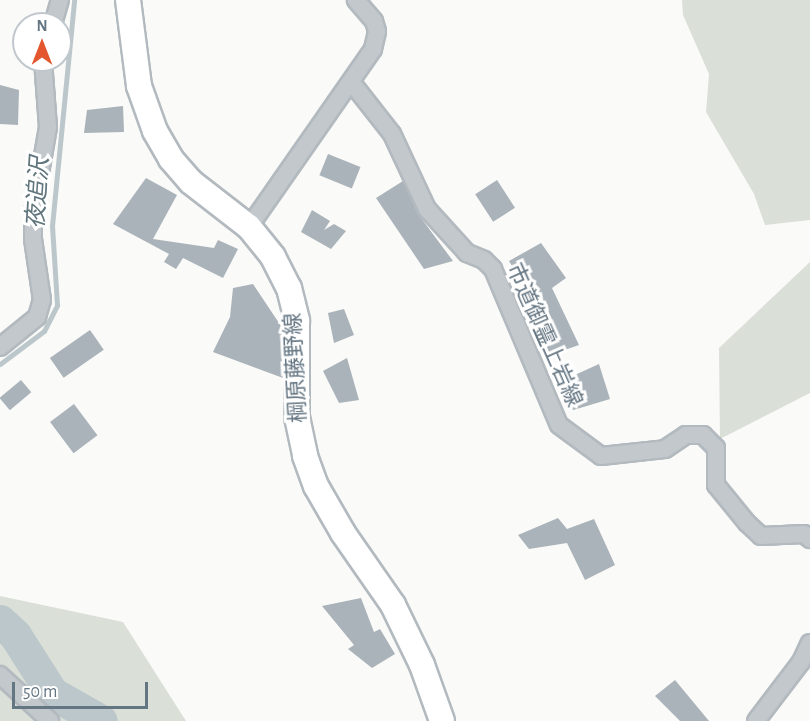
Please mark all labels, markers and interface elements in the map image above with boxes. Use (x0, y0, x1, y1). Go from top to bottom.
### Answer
north arrow (12, 12, 72, 72)
text: N (36, 18, 48, 34)
water label: 夜追沢 (22, 156, 56, 230)
street label: 市道御霊上岩線 (501, 259, 587, 411)
street label: 棡原藤野線 (280, 312, 312, 424)
scale bar (15, 670, 152, 708)
text: 50 m (23, 683, 57, 701)

